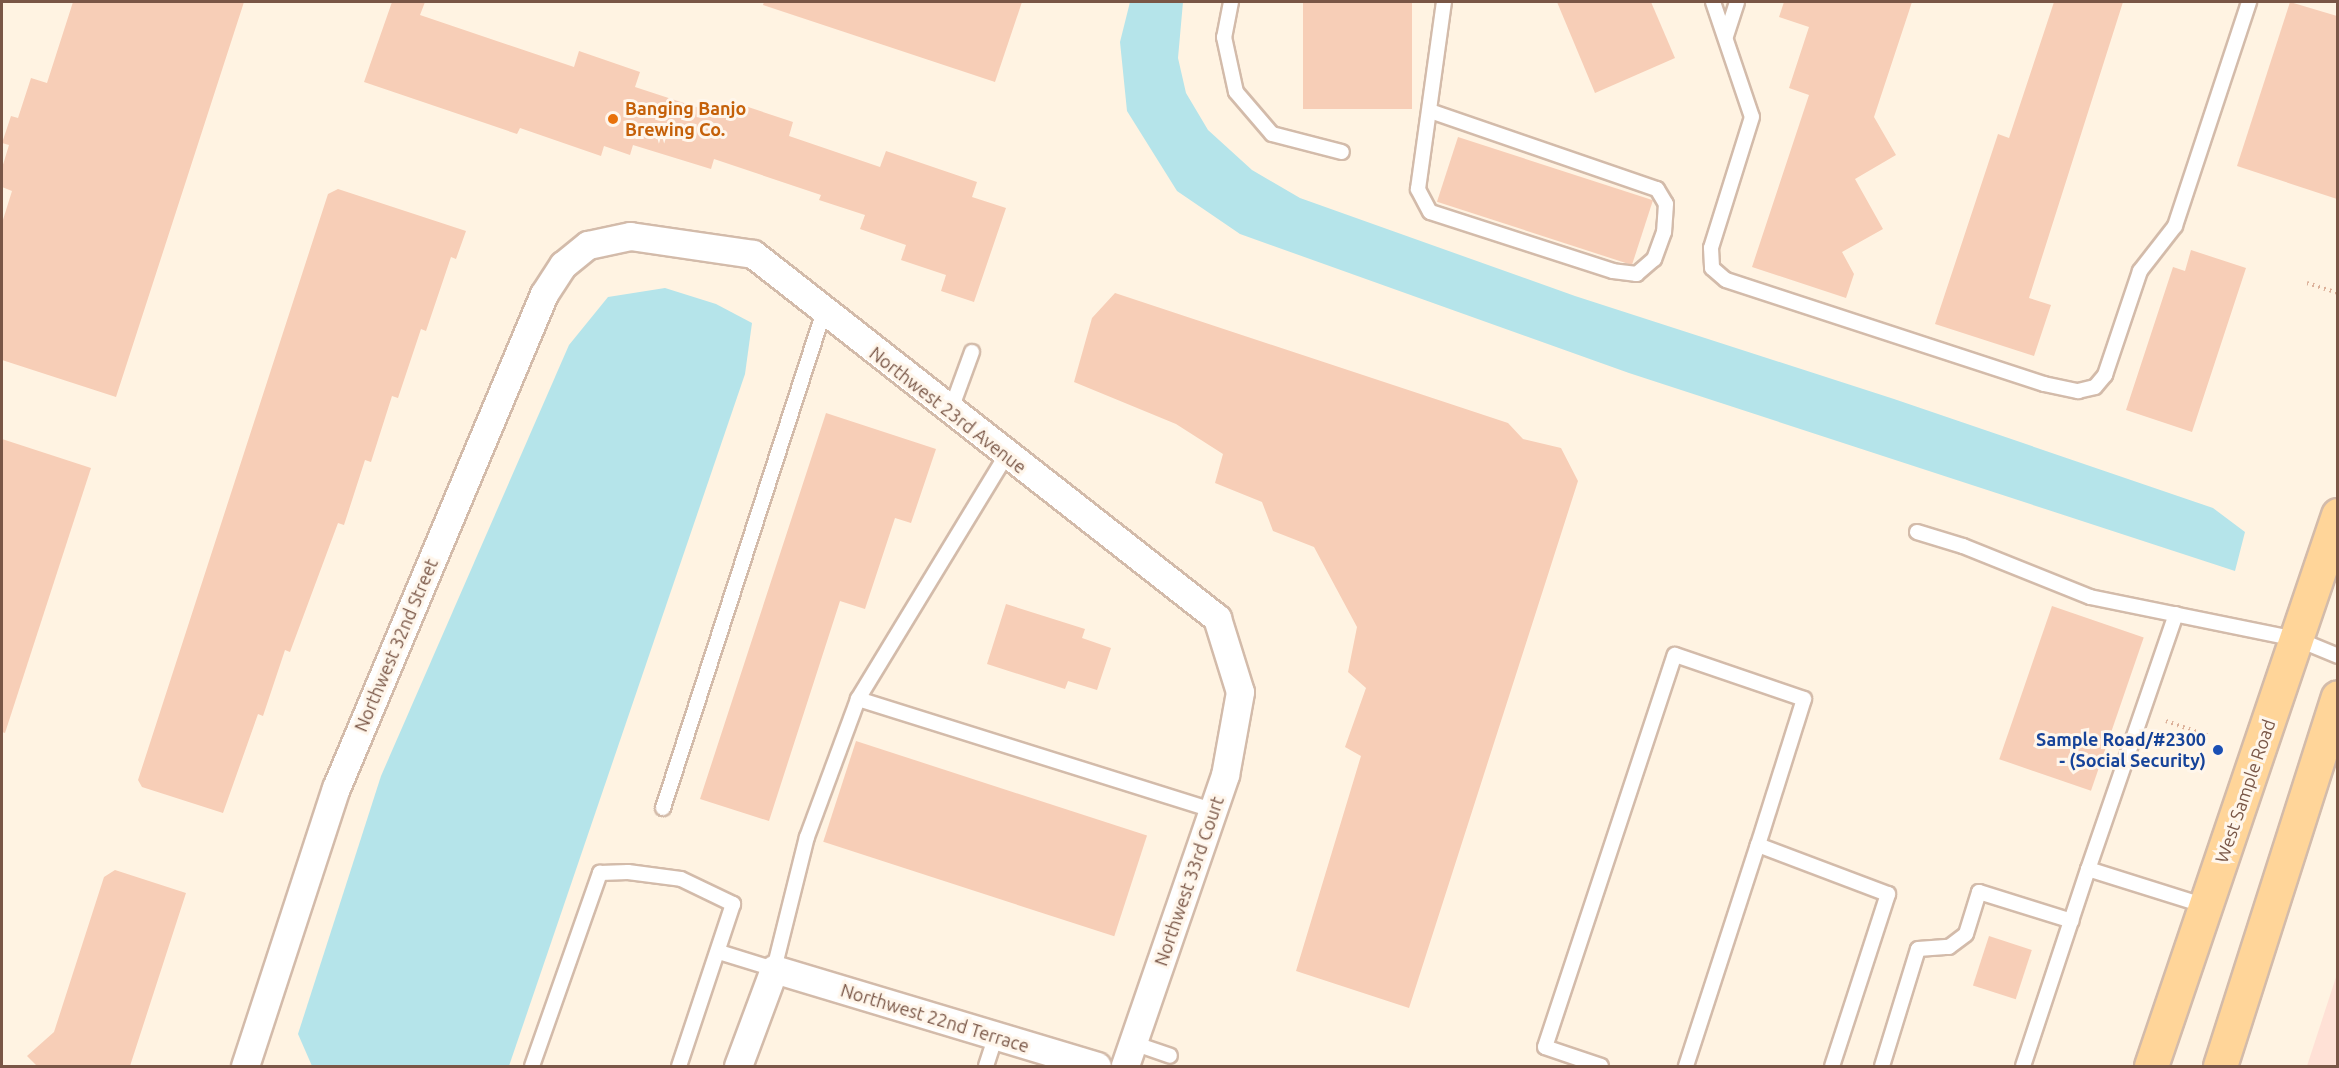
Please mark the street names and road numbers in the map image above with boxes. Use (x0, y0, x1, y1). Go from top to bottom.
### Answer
street label: Northwest 23rd Avenue (865, 342, 1031, 478)
street label: Northwest 32nd Street (350, 555, 442, 735)
street label: West Sample Road (2210, 716, 2280, 866)
street label: Northwest 33rd Court (1150, 793, 1228, 969)
street label: Northwest 22nd Terrace (838, 979, 1032, 1057)

